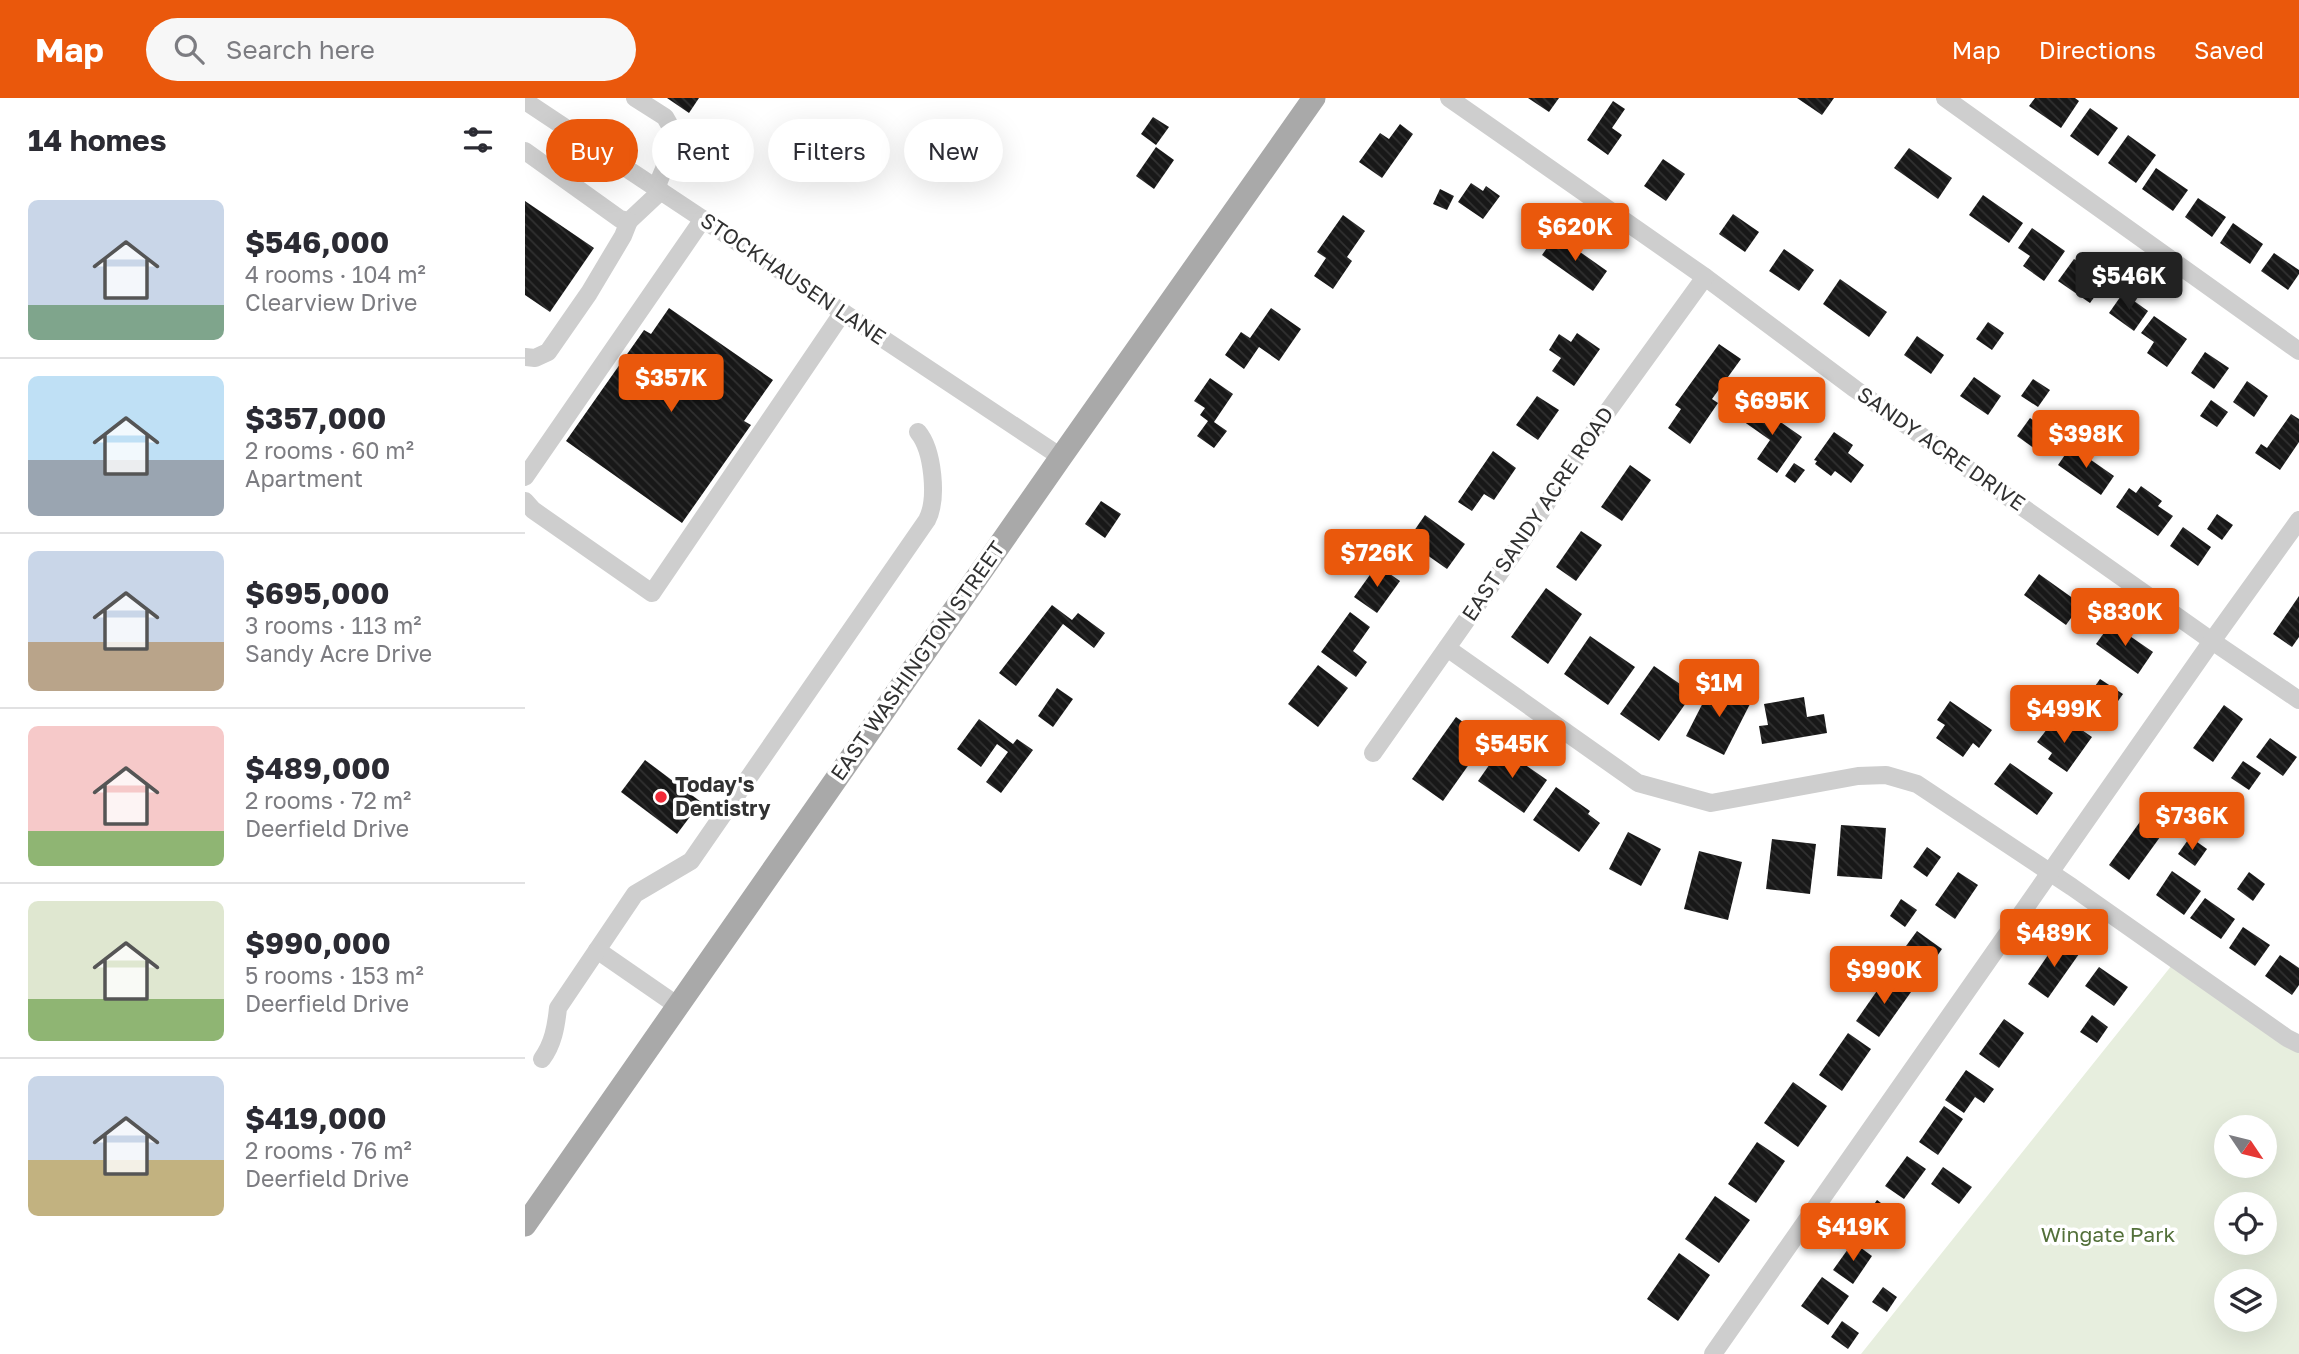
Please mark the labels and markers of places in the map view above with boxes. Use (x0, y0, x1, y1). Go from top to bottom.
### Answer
pin: $620K (1526, 204, 1624, 263)
pin: $546K (2080, 252, 2178, 312)
pin: $357K (622, 354, 720, 414)
pin: $695K (1723, 378, 1821, 437)
pin: $398K (2037, 410, 2135, 470)
pin: $726K (1328, 530, 1426, 589)
pin: $830K (2076, 588, 2174, 648)
pin: $1M (1685, 660, 1753, 719)
pin: $499K (2015, 686, 2113, 745)
pin: $545K (1463, 720, 1561, 780)
place label: Today's Dentistry (675, 771, 771, 821)
marker: Today's Dentistry (653, 789, 669, 805)
pin: $736K (2143, 792, 2241, 852)
pin: $489K (2005, 910, 2103, 969)
pin: $990K (1835, 946, 1933, 1006)
pin: $419K (1804, 1204, 1902, 1263)

